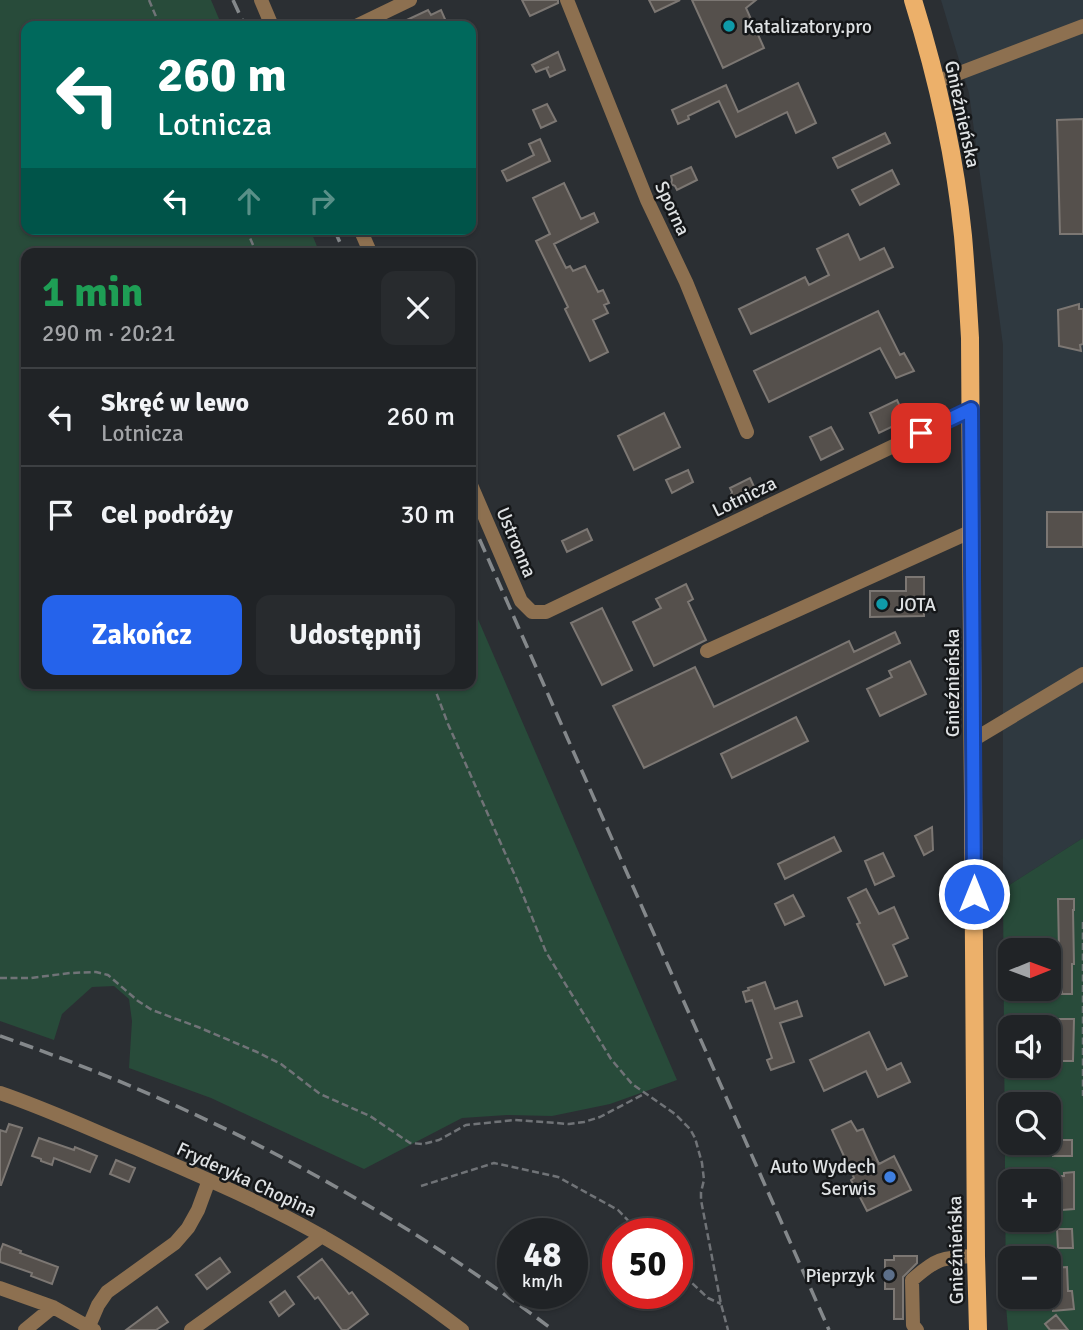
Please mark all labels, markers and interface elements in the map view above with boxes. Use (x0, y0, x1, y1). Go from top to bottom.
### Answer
place label: Katalizatory.pro (743, 15, 872, 39)
marker: Katalizatory.pro (721, 18, 737, 34)
text: 260 m (157, 45, 287, 105)
icon: left (42, 49, 133, 140)
street label: Gnieźnieńska (939, 59, 985, 170)
text: Lotnicza (157, 105, 272, 144)
street label: Sporna (649, 177, 695, 240)
icon: left (157, 182, 195, 220)
icon: ahead (230, 182, 268, 220)
icon: right (303, 182, 341, 220)
text: 1 min (42, 267, 143, 318)
button: close (381, 271, 455, 345)
text: 290 m · 20:21 (42, 319, 176, 348)
text: Skręć w lewo (101, 387, 249, 419)
icon: left (42, 398, 80, 436)
text: 260 m (386, 401, 455, 433)
pin (891, 403, 951, 463)
icon: arrive (902, 414, 940, 452)
text: Lotnicza (101, 419, 184, 448)
street label: Lotnicza (708, 471, 780, 523)
icon: arrive (42, 496, 80, 534)
text: Cel podróży (101, 499, 233, 531)
text: 30 m (400, 499, 455, 531)
street label: Ustronna (491, 504, 542, 581)
place label: JOTA (896, 593, 937, 617)
button: Zakończ (42, 595, 242, 675)
button: Udostępnij (256, 595, 455, 675)
marker: JOTA (874, 596, 890, 612)
street label: Gnieźnieńska (941, 629, 965, 737)
position arrow (937, 857, 1011, 931)
north arrow (998, 938, 1060, 1001)
map controls (998, 938, 1061, 1309)
button: sound (998, 1015, 1061, 1078)
button: search (998, 1092, 1061, 1155)
street label: Fryderyka Chopina (173, 1137, 320, 1223)
place label: Auto Wydech Serwis (770, 1155, 876, 1201)
marker: Auto Wydech Serwis (882, 1169, 898, 1185)
button: + (998, 1169, 1061, 1232)
street label: Gnieźnieńska (943, 1195, 969, 1304)
speed limit sign: 50 (602, 1218, 693, 1309)
text: 48 (524, 1233, 561, 1276)
button: − (998, 1246, 1061, 1309)
place label: Pieprzyk (805, 1264, 875, 1288)
marker: Pieprzyk (881, 1267, 897, 1283)
text: km/h (522, 1270, 563, 1292)

